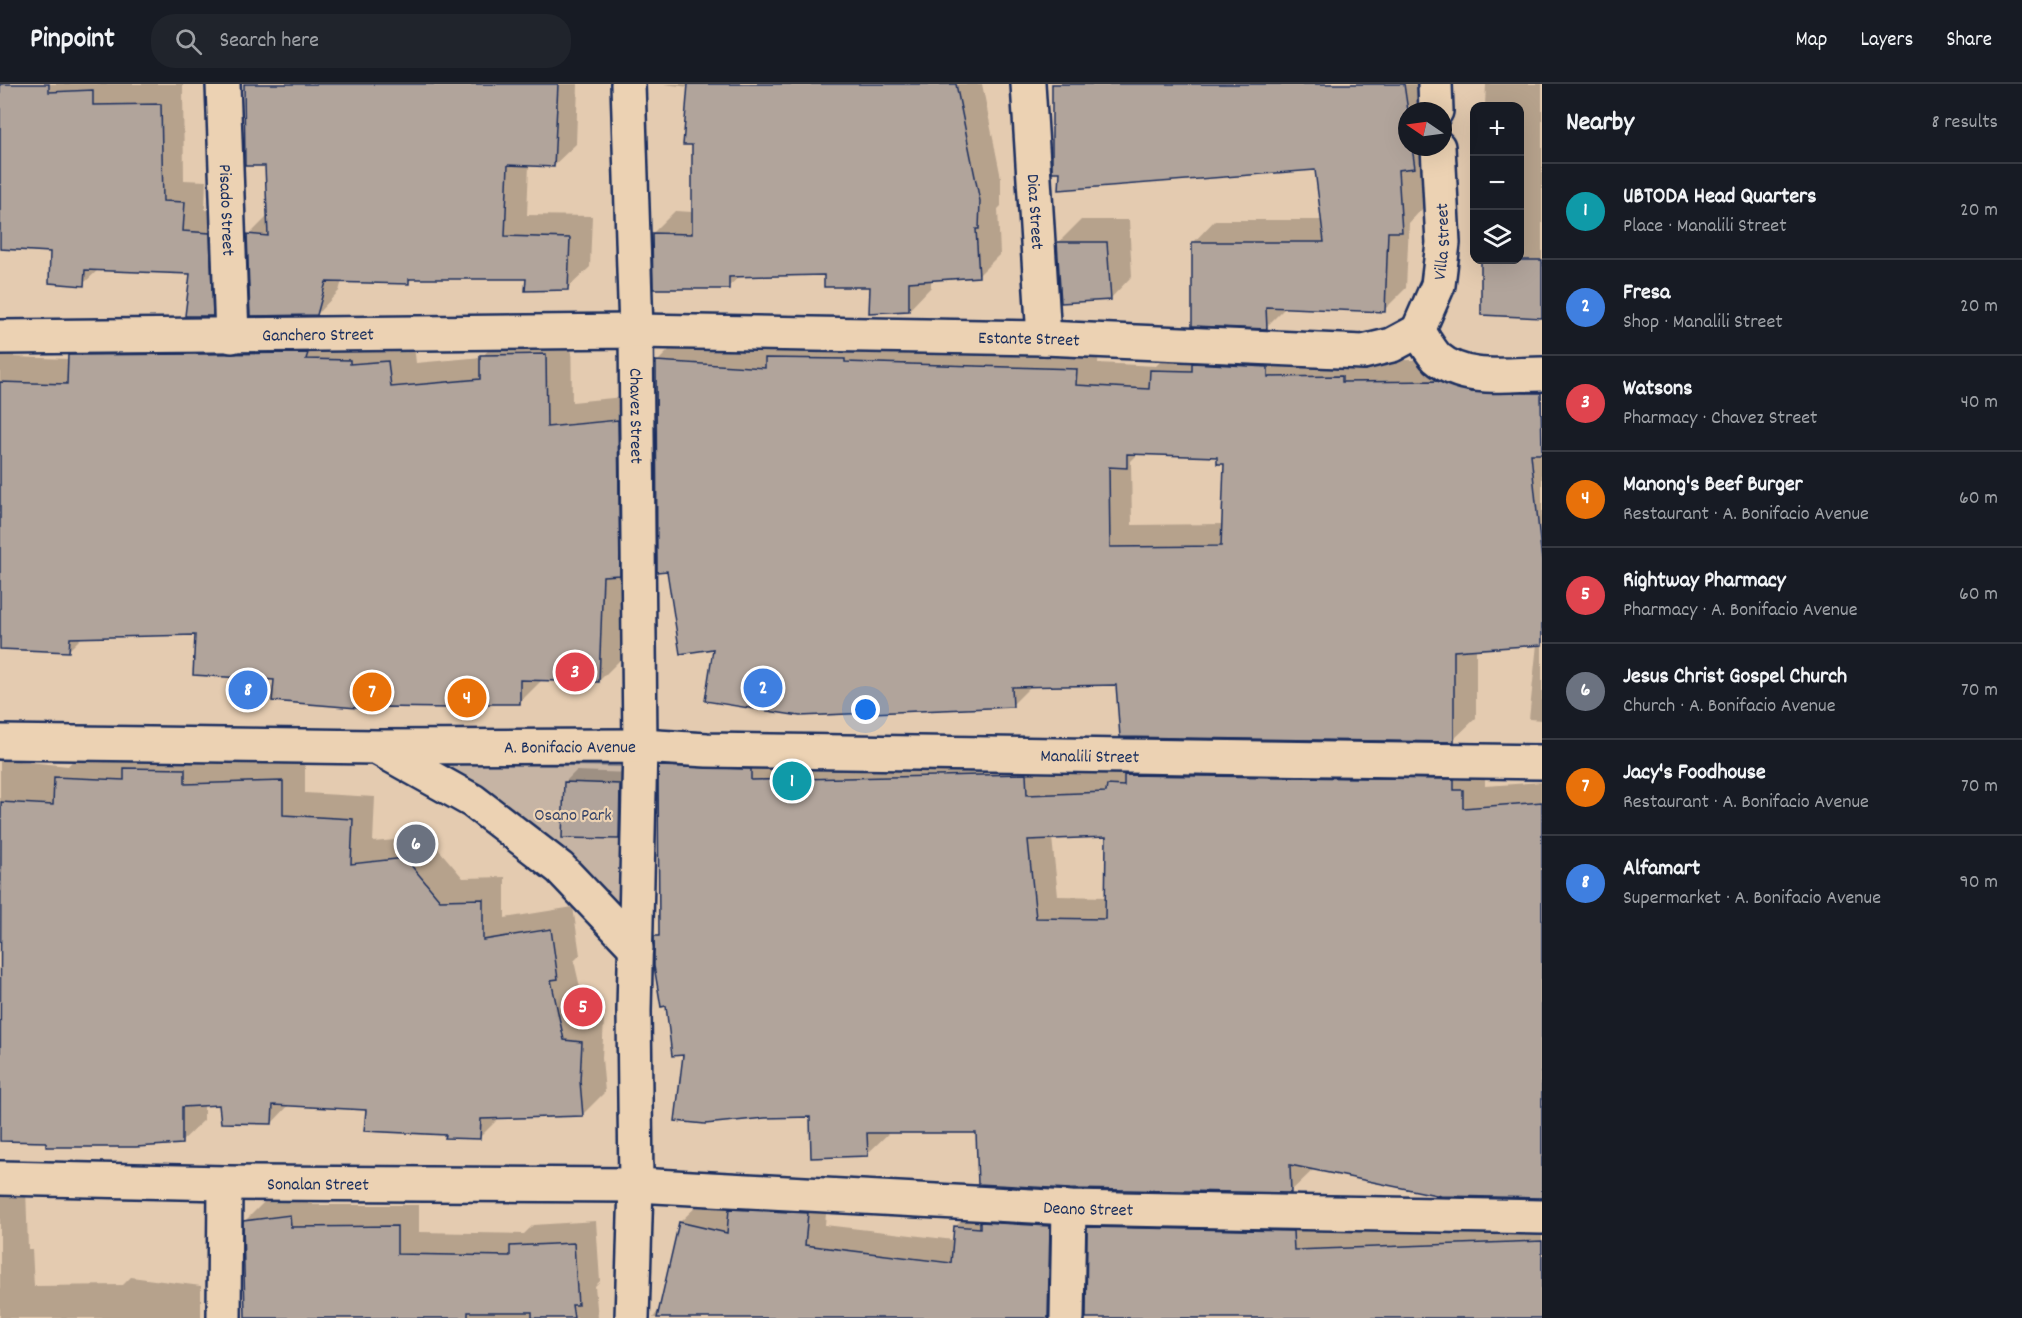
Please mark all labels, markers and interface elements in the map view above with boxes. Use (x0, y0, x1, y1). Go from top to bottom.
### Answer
search box (151, 14, 571, 68)
text: Pinpoint (30, 21, 115, 61)
icon: search (172, 25, 205, 58)
text: Search here (220, 26, 319, 57)
text: Map (1796, 26, 1827, 56)
text: Layers (1860, 26, 1913, 56)
text: Share (1946, 26, 1992, 56)
north arrow (1398, 102, 1452, 156)
map controls (1470, 102, 1524, 264)
button: + (1470, 102, 1524, 156)
text: Nearby (1566, 105, 1634, 142)
text: 8 results (1932, 109, 1998, 137)
button: − (1470, 156, 1524, 210)
street label: Pisado Street (211, 164, 239, 257)
street label: Diaz Street (1019, 173, 1048, 251)
text: UBTODA Head Quarters (1623, 182, 1817, 213)
text: 1 (1583, 197, 1588, 225)
text: 20 m (1960, 197, 1998, 225)
street label: Villa Street (1429, 202, 1458, 281)
button: layers (1470, 210, 1524, 264)
text: Place · Manalili Street (1623, 213, 1787, 241)
text: Fresa (1623, 278, 1670, 309)
text: 2 (1581, 293, 1590, 321)
text: 20 m (1960, 293, 1998, 321)
text: Shop · Manalili Street (1623, 309, 1783, 337)
street label: Ganchero Street (262, 323, 374, 350)
street label: Estante Street (978, 327, 1081, 355)
street label: Chavez Street (621, 368, 647, 464)
text: Watsons (1623, 374, 1693, 405)
text: 3 (1581, 389, 1590, 417)
text: 40 m (1960, 389, 1998, 417)
text: Pharmacy · Chavez Street (1623, 405, 1817, 433)
text: Manong's Beef Burger (1623, 470, 1803, 501)
text: 4 (1581, 485, 1590, 513)
text: 60 m (1959, 485, 1998, 513)
text: Restaurant · A. Bonifacio Avenue (1623, 501, 1869, 529)
text: Rightway Pharmacy (1623, 566, 1786, 597)
text: 5 (1581, 581, 1590, 609)
text: 60 m (1959, 581, 1998, 609)
text: Pharmacy · A. Bonifacio Avenue (1623, 597, 1857, 625)
pin: 3 (556, 650, 594, 694)
text: Jesus Christ Gospel Church (1623, 662, 1847, 693)
pin: 2 (744, 666, 783, 710)
pin: 8 (228, 668, 268, 712)
pin: 7 (352, 670, 392, 714)
pin: 4 (448, 676, 486, 720)
text: 6 (1581, 677, 1590, 705)
text: 70 m (1961, 677, 1998, 705)
text: Church · A. Bonifacio Avenue (1623, 693, 1835, 721)
your location (851, 695, 880, 724)
street label: A. Bonifacio Avenue (504, 736, 636, 762)
street label: Manalili Street (1040, 745, 1140, 771)
pin: 1 (772, 758, 812, 804)
text: Jacy's Foodhouse (1623, 758, 1766, 789)
text: 7 (1582, 773, 1589, 801)
text: 70 m (1961, 773, 1998, 801)
text: Restaurant · A. Bonifacio Avenue (1623, 789, 1869, 817)
park label: Osano Park (534, 804, 612, 829)
pin: 6 (396, 822, 436, 867)
text: Alfamart (1623, 854, 1700, 885)
text: 8 (1581, 869, 1590, 897)
text: 90 m (1960, 869, 1998, 897)
text: Supermarket · A. Bonifacio Avenue (1623, 885, 1881, 913)
pin: 5 (564, 984, 602, 1030)
street label: Sonalan Street (267, 1173, 369, 1199)
street label: Deano Street (1043, 1197, 1134, 1224)

